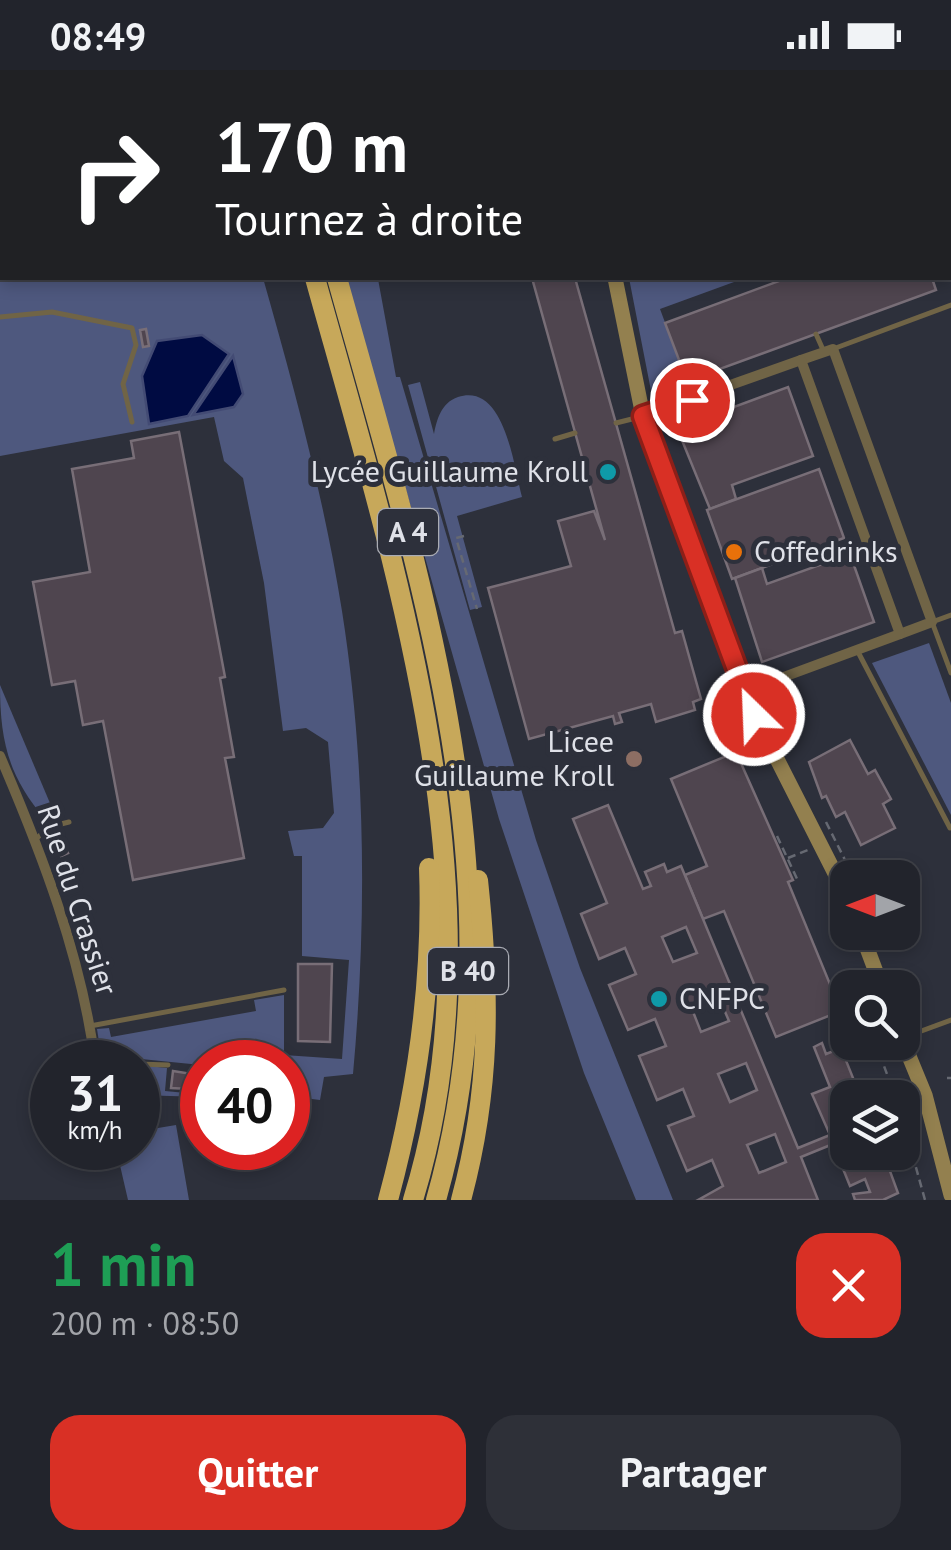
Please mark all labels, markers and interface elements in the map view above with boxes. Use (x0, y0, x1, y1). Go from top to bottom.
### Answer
text: 08:49 (50, 11, 146, 60)
text: 170 m (215, 101, 408, 191)
icon: right (50, 110, 180, 240)
text: Tournez à droite (215, 189, 523, 247)
pin (650, 358, 735, 443)
icon: arrive (665, 373, 720, 428)
place label: Lycée Guillaume Kroll (311, 451, 588, 490)
marker: Lycée Guillaume Kroll (597, 461, 619, 483)
road number: A 4 (378, 509, 438, 555)
place label: Coffedrinks (754, 531, 898, 570)
marker: Coffedrinks (723, 541, 745, 563)
position arrow (702, 663, 806, 767)
place label: Licee Guillaume Kroll (414, 721, 614, 794)
marker: Licee Guillaume Kroll (623, 748, 645, 770)
street label: Rue du Crassier (29, 799, 128, 1000)
north arrow (830, 860, 920, 950)
map controls (830, 860, 920, 1170)
road number: B 40 (428, 948, 508, 994)
button: search (830, 970, 920, 1060)
place label: CNFPC (679, 978, 765, 1017)
marker: CNFPC (648, 988, 670, 1010)
speed limit sign: 40 (180, 1040, 310, 1170)
text: 31 (67, 1060, 123, 1125)
button: layers (830, 1080, 920, 1170)
text: km/h (68, 1114, 122, 1146)
text: 1 min (50, 1225, 196, 1303)
button: close (796, 1233, 901, 1338)
text: 200 m · 08:50 (50, 1302, 239, 1344)
button: Quitter (50, 1415, 466, 1530)
button: Partager (486, 1415, 901, 1530)

